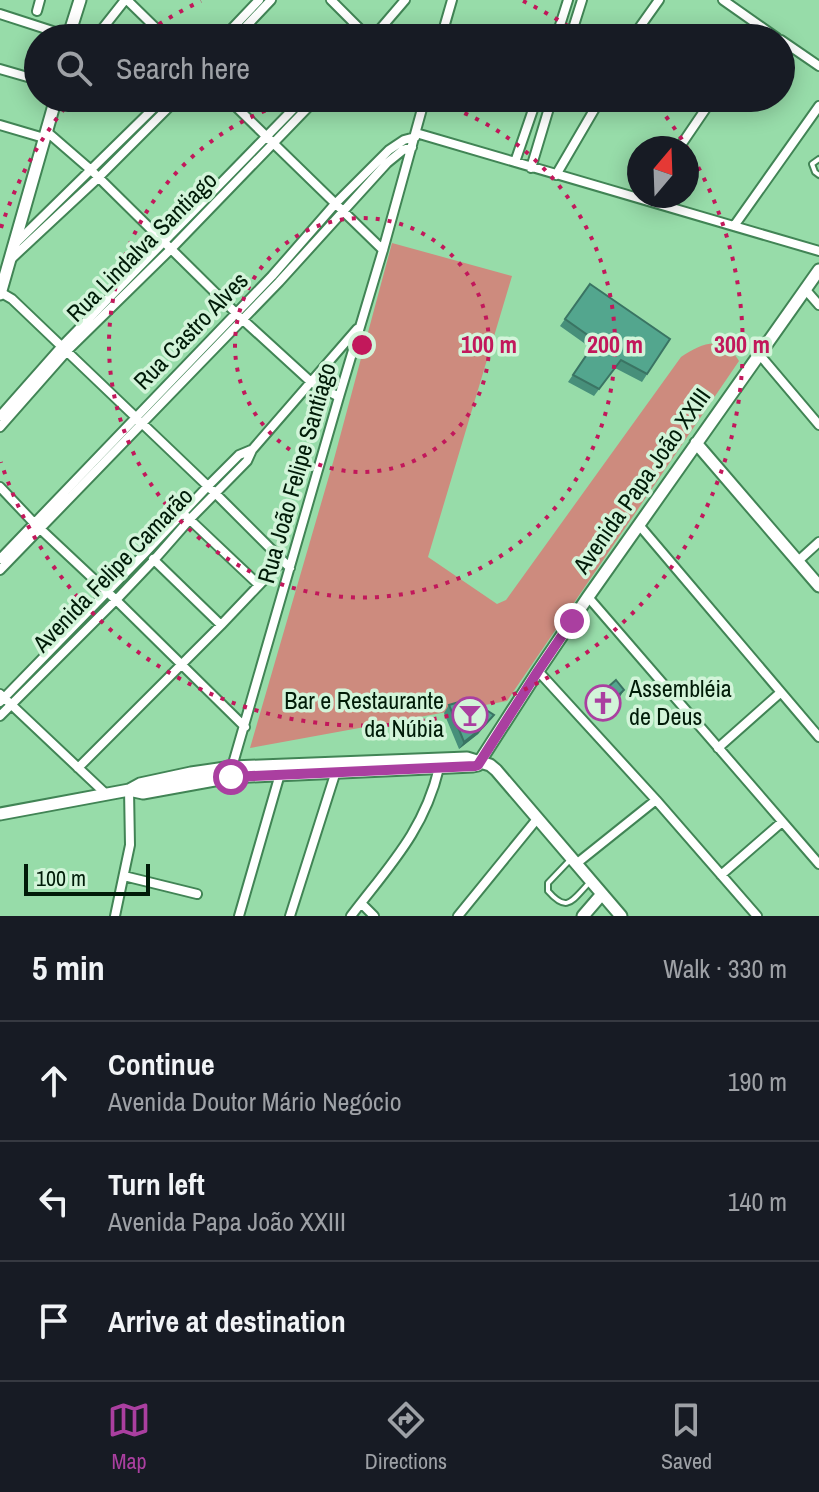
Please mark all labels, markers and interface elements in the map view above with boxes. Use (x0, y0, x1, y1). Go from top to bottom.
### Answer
search box (24, 24, 795, 112)
icon: search (52, 46, 96, 90)
text: Search here (116, 48, 250, 88)
north arrow (627, 136, 699, 208)
street label: Rua Lindalva Santiago (59, 164, 223, 328)
street label: Rua Castro Alves (126, 265, 255, 396)
text: 100 m (461, 328, 517, 360)
text: 200 m (587, 328, 643, 360)
text: 300 m (714, 328, 770, 360)
centre of rings (348, 331, 376, 359)
street label: Rua João Felipe Santiago (249, 359, 343, 587)
street label: Avenida Papa João XXIII (565, 381, 717, 580)
street label: Avenida Felipe Camarão (25, 480, 199, 659)
route end (554, 603, 590, 639)
place label: Assembléia de Deus (628, 672, 732, 732)
place label: Bar e Restaurante da Núbia (284, 684, 444, 744)
church icon: Assembléia de Deus (584, 684, 622, 722)
bar icon: Bar e Restaurante da Núbia (451, 696, 489, 734)
route start (213, 759, 249, 795)
scale bar (24, 860, 150, 896)
text: 100 m (36, 863, 86, 893)
text: 5 min (32, 945, 105, 991)
text: Walk · 330 m (663, 951, 787, 986)
text: Continue (108, 1044, 215, 1084)
icon: ahead (32, 1059, 76, 1103)
text: 190 m (728, 1064, 787, 1099)
text: Avenida Doutor Mário Negócio (108, 1084, 402, 1119)
text: Turn left (108, 1164, 205, 1204)
icon: left (32, 1179, 76, 1223)
text: 140 m (728, 1184, 787, 1219)
text: Avenida Papa João XXIII (108, 1204, 346, 1239)
icon: arrive (32, 1299, 76, 1343)
text: Arrive at destination (108, 1301, 346, 1341)
tab: Map (107, 1398, 151, 1476)
tab: Directions (365, 1398, 447, 1476)
tab: Saved (661, 1398, 712, 1476)

